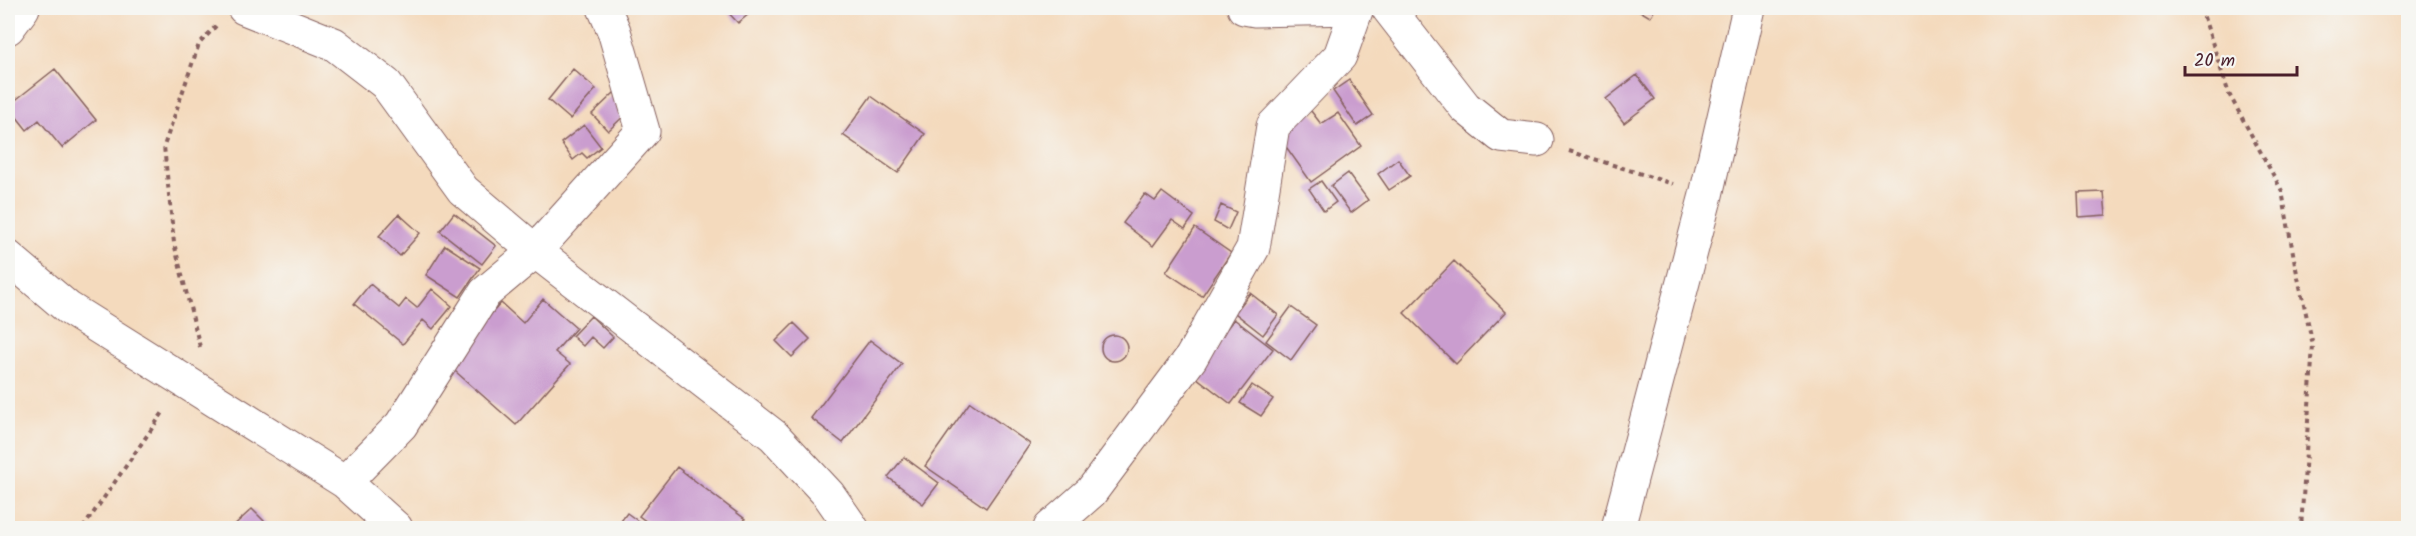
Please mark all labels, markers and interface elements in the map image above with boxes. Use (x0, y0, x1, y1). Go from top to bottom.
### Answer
scale bar (2185, 39, 2298, 77)
text: 20 m (2194, 47, 2235, 76)

